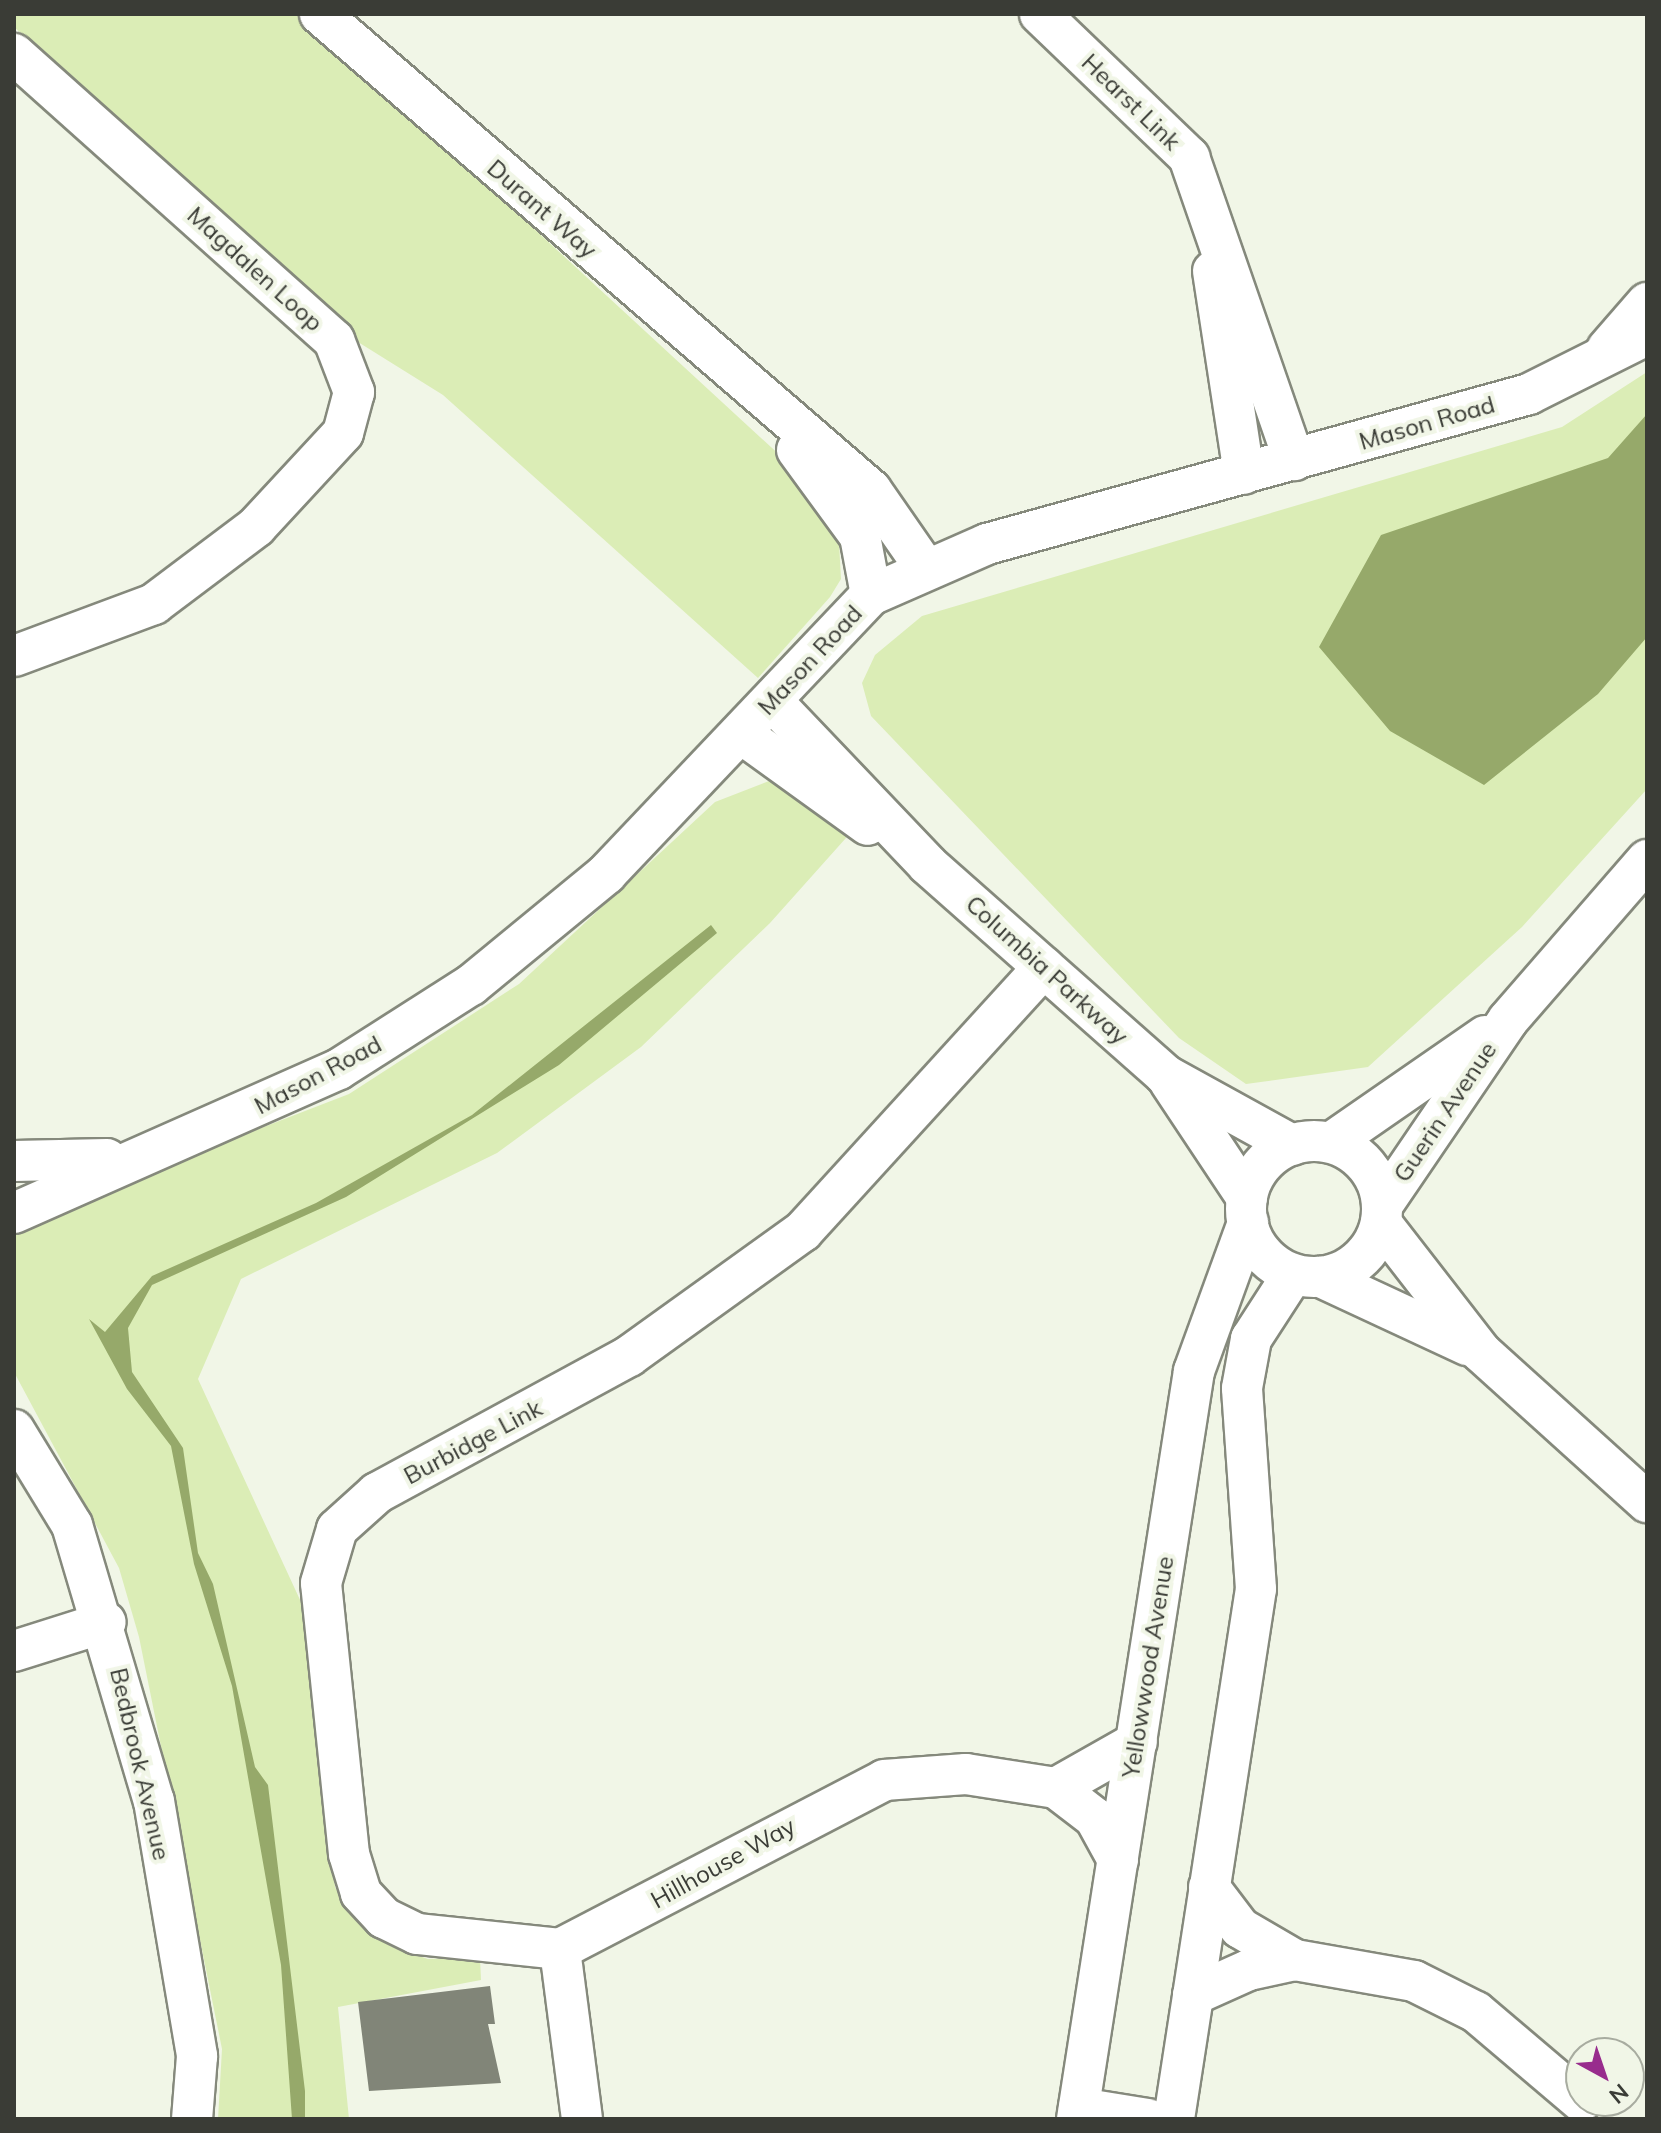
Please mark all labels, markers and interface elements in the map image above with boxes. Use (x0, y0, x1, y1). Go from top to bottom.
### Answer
street label: Hearst Link (1076, 48, 1186, 156)
street label: Durant Way (481, 154, 603, 264)
street label: Magdalen Loop (181, 201, 329, 337)
street label: Mason Road (1356, 390, 1498, 456)
street label: Mason Road (752, 599, 868, 721)
street label: Columbia Parkway (960, 890, 1134, 1050)
street label: Mason Road (250, 1029, 386, 1121)
street label: Guerin Avenue (1388, 1036, 1502, 1188)
street label: Burbidge Link (399, 1394, 547, 1490)
street label: Yellowwood Avenue (1116, 1554, 1180, 1780)
street label: Bedbrook Avenue (104, 1665, 176, 1863)
street label: Hillhouse Way (646, 1811, 800, 1915)
north arrow (1565, 2037, 1645, 2117)
text: N (1604, 2078, 1635, 2110)

